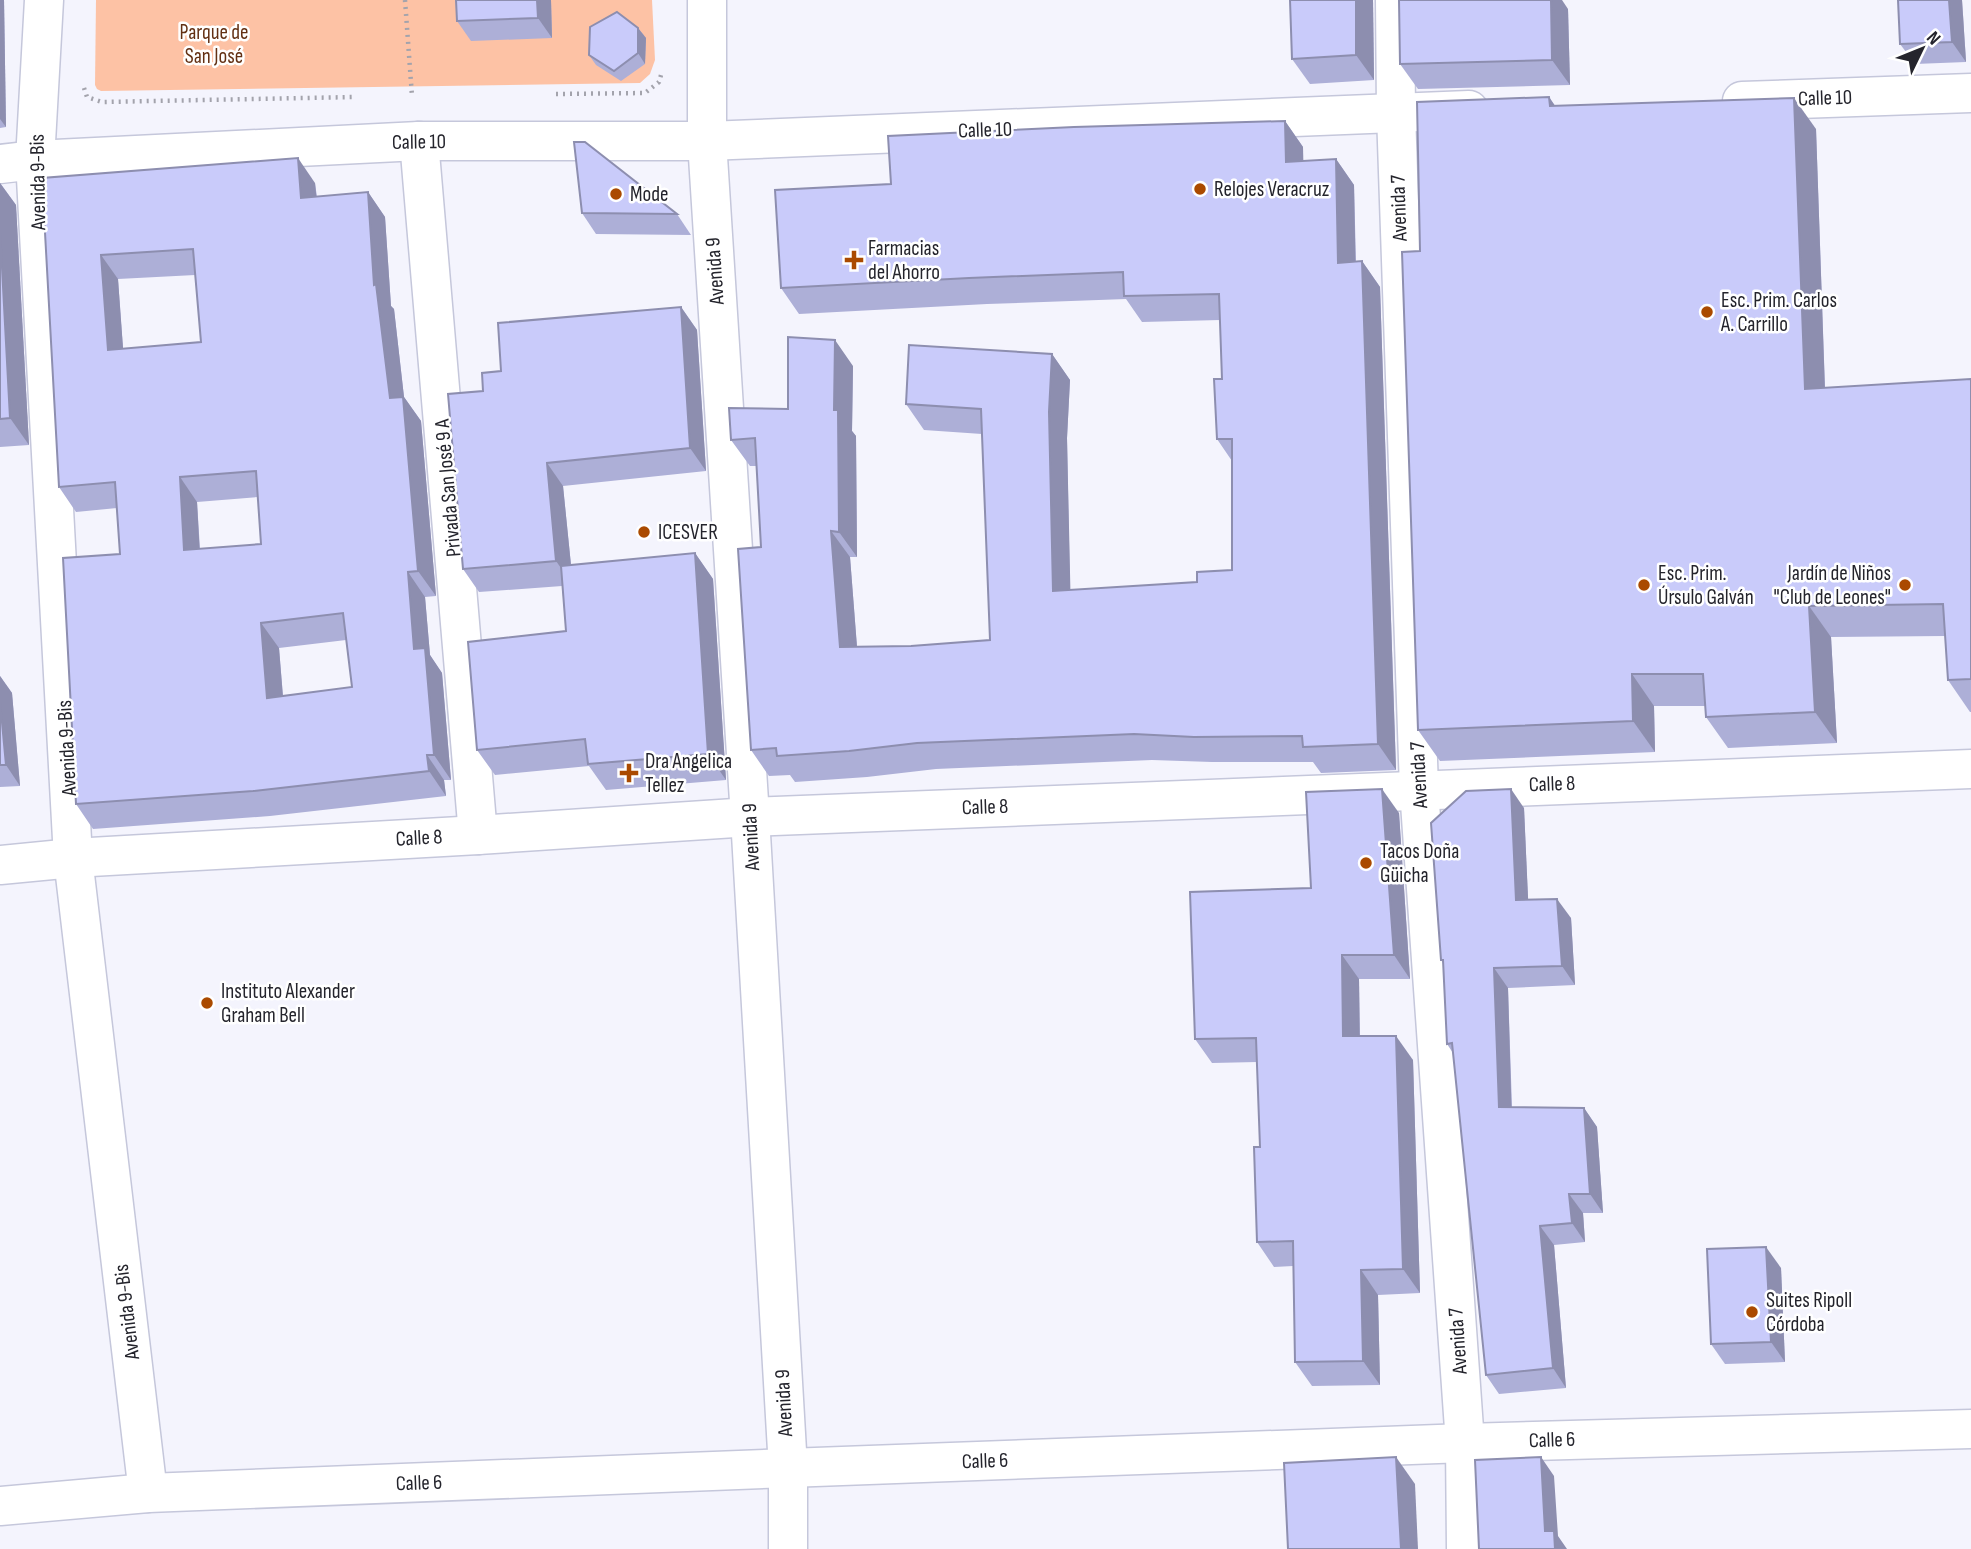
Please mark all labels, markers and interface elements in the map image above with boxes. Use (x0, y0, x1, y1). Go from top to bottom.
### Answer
north arrow (1887, 14, 1957, 84)
park label: Parque de San José (180, 20, 248, 69)
text: N (1921, 27, 1945, 50)
street label: Calle 10 (1797, 85, 1853, 111)
street label: Calle 10 (957, 117, 1013, 143)
street label: Calle 10 (392, 129, 446, 155)
street label: Avenida 9-Bis (25, 134, 51, 231)
street label: Avenida 7 (1385, 174, 1413, 243)
place label: Relojes Veracruz (1214, 177, 1330, 202)
marker: Relojes Veracruz (1192, 181, 1208, 197)
place label: Mode (630, 182, 668, 207)
marker: Mode (608, 186, 624, 202)
street label: Avenida 9 (700, 236, 730, 307)
place label: Farmacias del Ahorro (868, 236, 940, 285)
marker: Farmacias del Ahorro (846, 252, 862, 268)
place label: Esc. Prim. Carlos A. Carrillo (1720, 288, 1837, 337)
marker: Esc. Prim. Carlos A. Carrillo (1699, 304, 1715, 320)
street label: Privada San José 9 A (429, 417, 466, 558)
place label: ICESVER (658, 520, 718, 545)
marker: ICESVER (636, 524, 652, 540)
place label: Esc. Prim. Úrsulo Galván (1658, 561, 1754, 610)
place label: Jardín de Niños "Club de Leones" (1774, 561, 1891, 610)
marker: Esc. Prim. Úrsulo Galván (1636, 577, 1652, 593)
marker: Jardín de Niños "Club de Leones" (1897, 577, 1913, 593)
street label: Avenida 9-Bis (52, 699, 82, 798)
street label: Avenida 7 (1405, 740, 1433, 810)
place label: Dra Angelica Tellez (645, 749, 732, 798)
marker: Dra Angelica Tellez (619, 763, 639, 783)
street label: Calle 8 (1528, 771, 1576, 797)
street label: Calle 8 (961, 794, 1009, 820)
street label: Avenida 9 (737, 803, 765, 872)
street label: Calle 8 (395, 824, 443, 852)
place label: Tacos Doña Güicha (1380, 839, 1459, 888)
marker: Tacos Doña Güicha (1358, 855, 1374, 871)
place label: Instituto Alexander Graham Bell (221, 979, 355, 1028)
marker: Instituto Alexander Graham Bell (199, 995, 215, 1011)
street label: Avenida 9-Bis (109, 1263, 145, 1362)
place label: Suites Ripoll Córdoba (1766, 1288, 1852, 1337)
marker: Suites Ripoll Córdoba (1744, 1304, 1760, 1320)
street label: Avenida 7 (1443, 1306, 1473, 1376)
street label: Avenida 9 (770, 1369, 798, 1438)
street label: Calle 6 (1528, 1427, 1576, 1453)
street label: Calle 6 (961, 1448, 1009, 1474)
street label: Calle 6 (395, 1470, 443, 1496)

